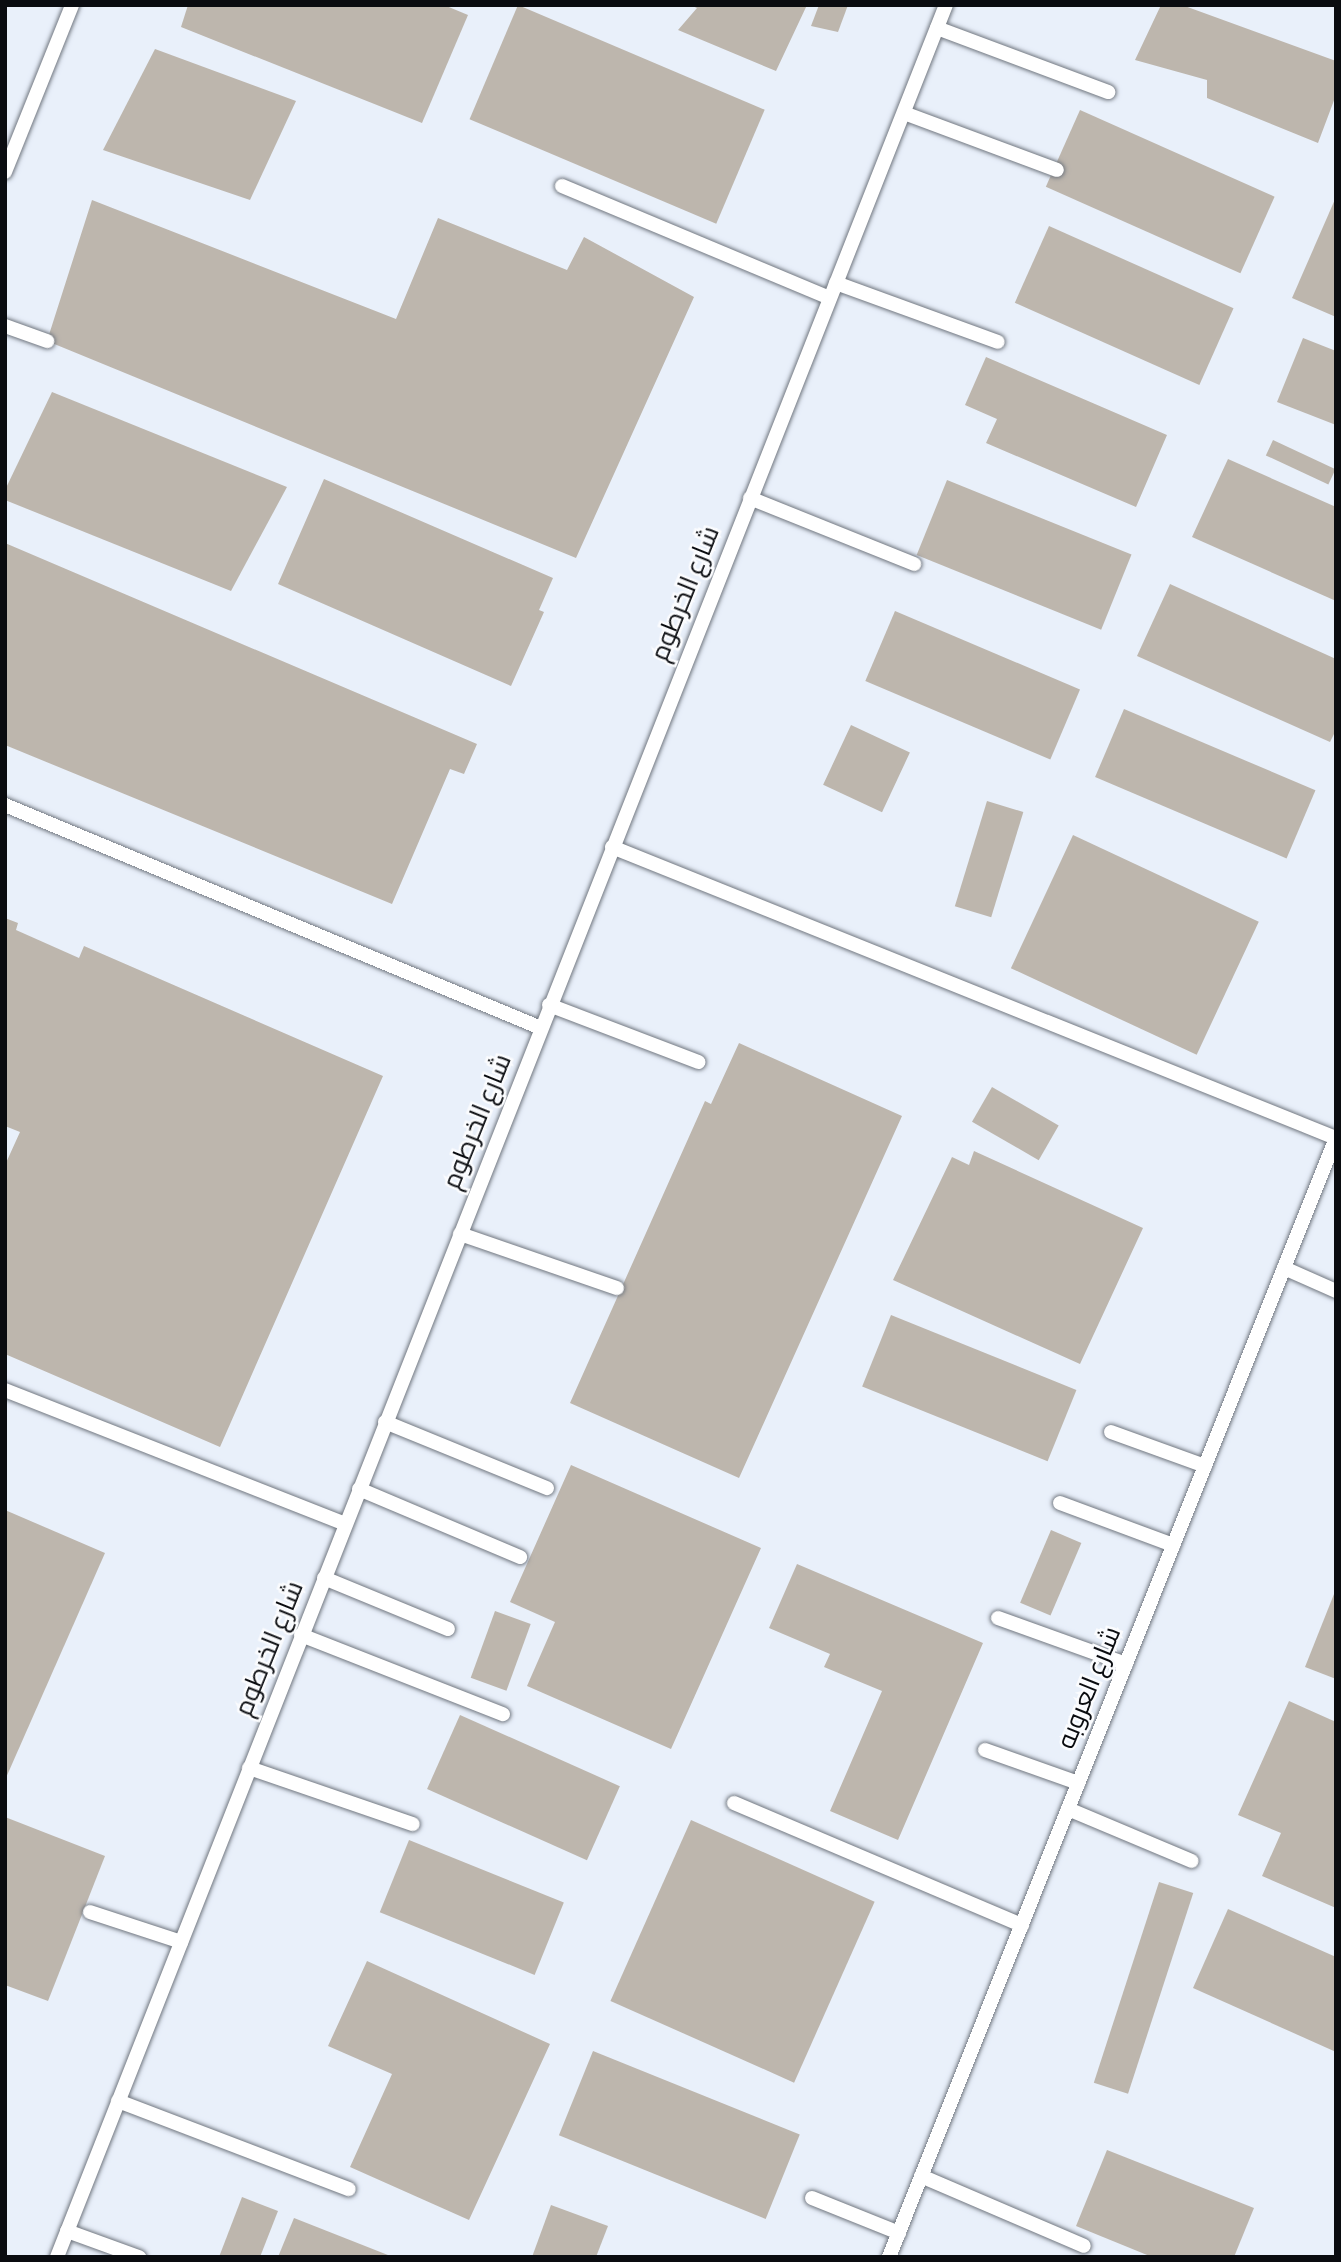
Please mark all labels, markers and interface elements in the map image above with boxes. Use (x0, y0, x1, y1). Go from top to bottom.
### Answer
street label: شارع الخرطوم (645, 522, 727, 666)
street label: شارع الخرطوم (437, 1050, 519, 1194)
street label: شارع الخرطوم (229, 1577, 311, 1721)
street label: شارع العروبه (1051, 1622, 1129, 1754)

